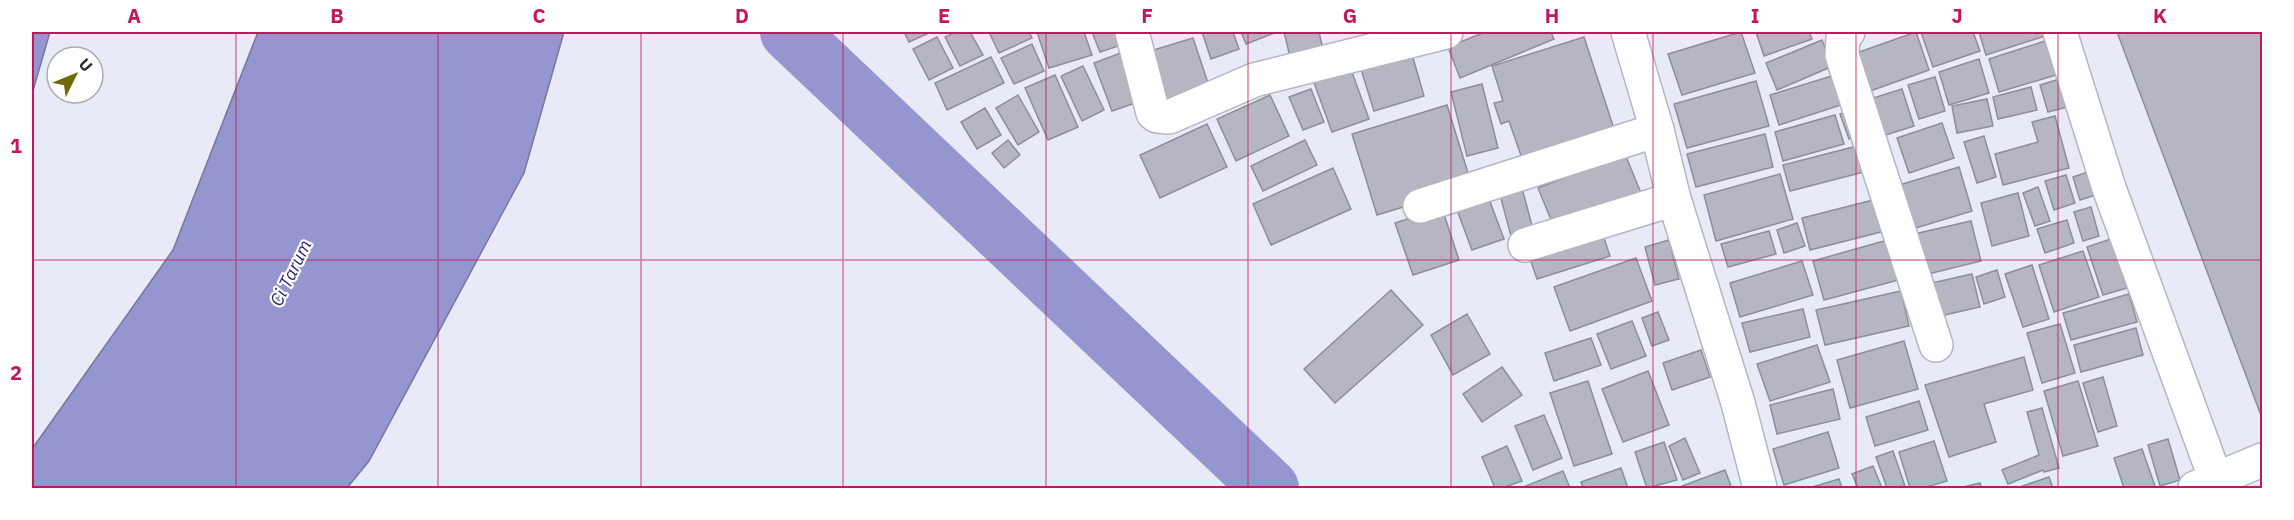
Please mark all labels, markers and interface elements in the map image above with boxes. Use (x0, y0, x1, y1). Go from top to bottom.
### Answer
text: A (127, 2, 141, 29)
text: B (330, 2, 344, 29)
text: C (532, 2, 546, 29)
text: D (735, 2, 749, 29)
text: E (938, 2, 950, 29)
text: F (1141, 2, 1153, 29)
text: G (1343, 2, 1357, 29)
text: H (1545, 2, 1559, 29)
text: I (1751, 2, 1759, 29)
text: J (1951, 2, 1963, 29)
text: K (2153, 2, 2167, 29)
north arrow (45, 45, 105, 105)
text: U (75, 54, 97, 76)
text: 1 (10, 132, 22, 159)
water label: Ci Tarum (265, 236, 316, 310)
text: 2 (10, 359, 22, 386)

